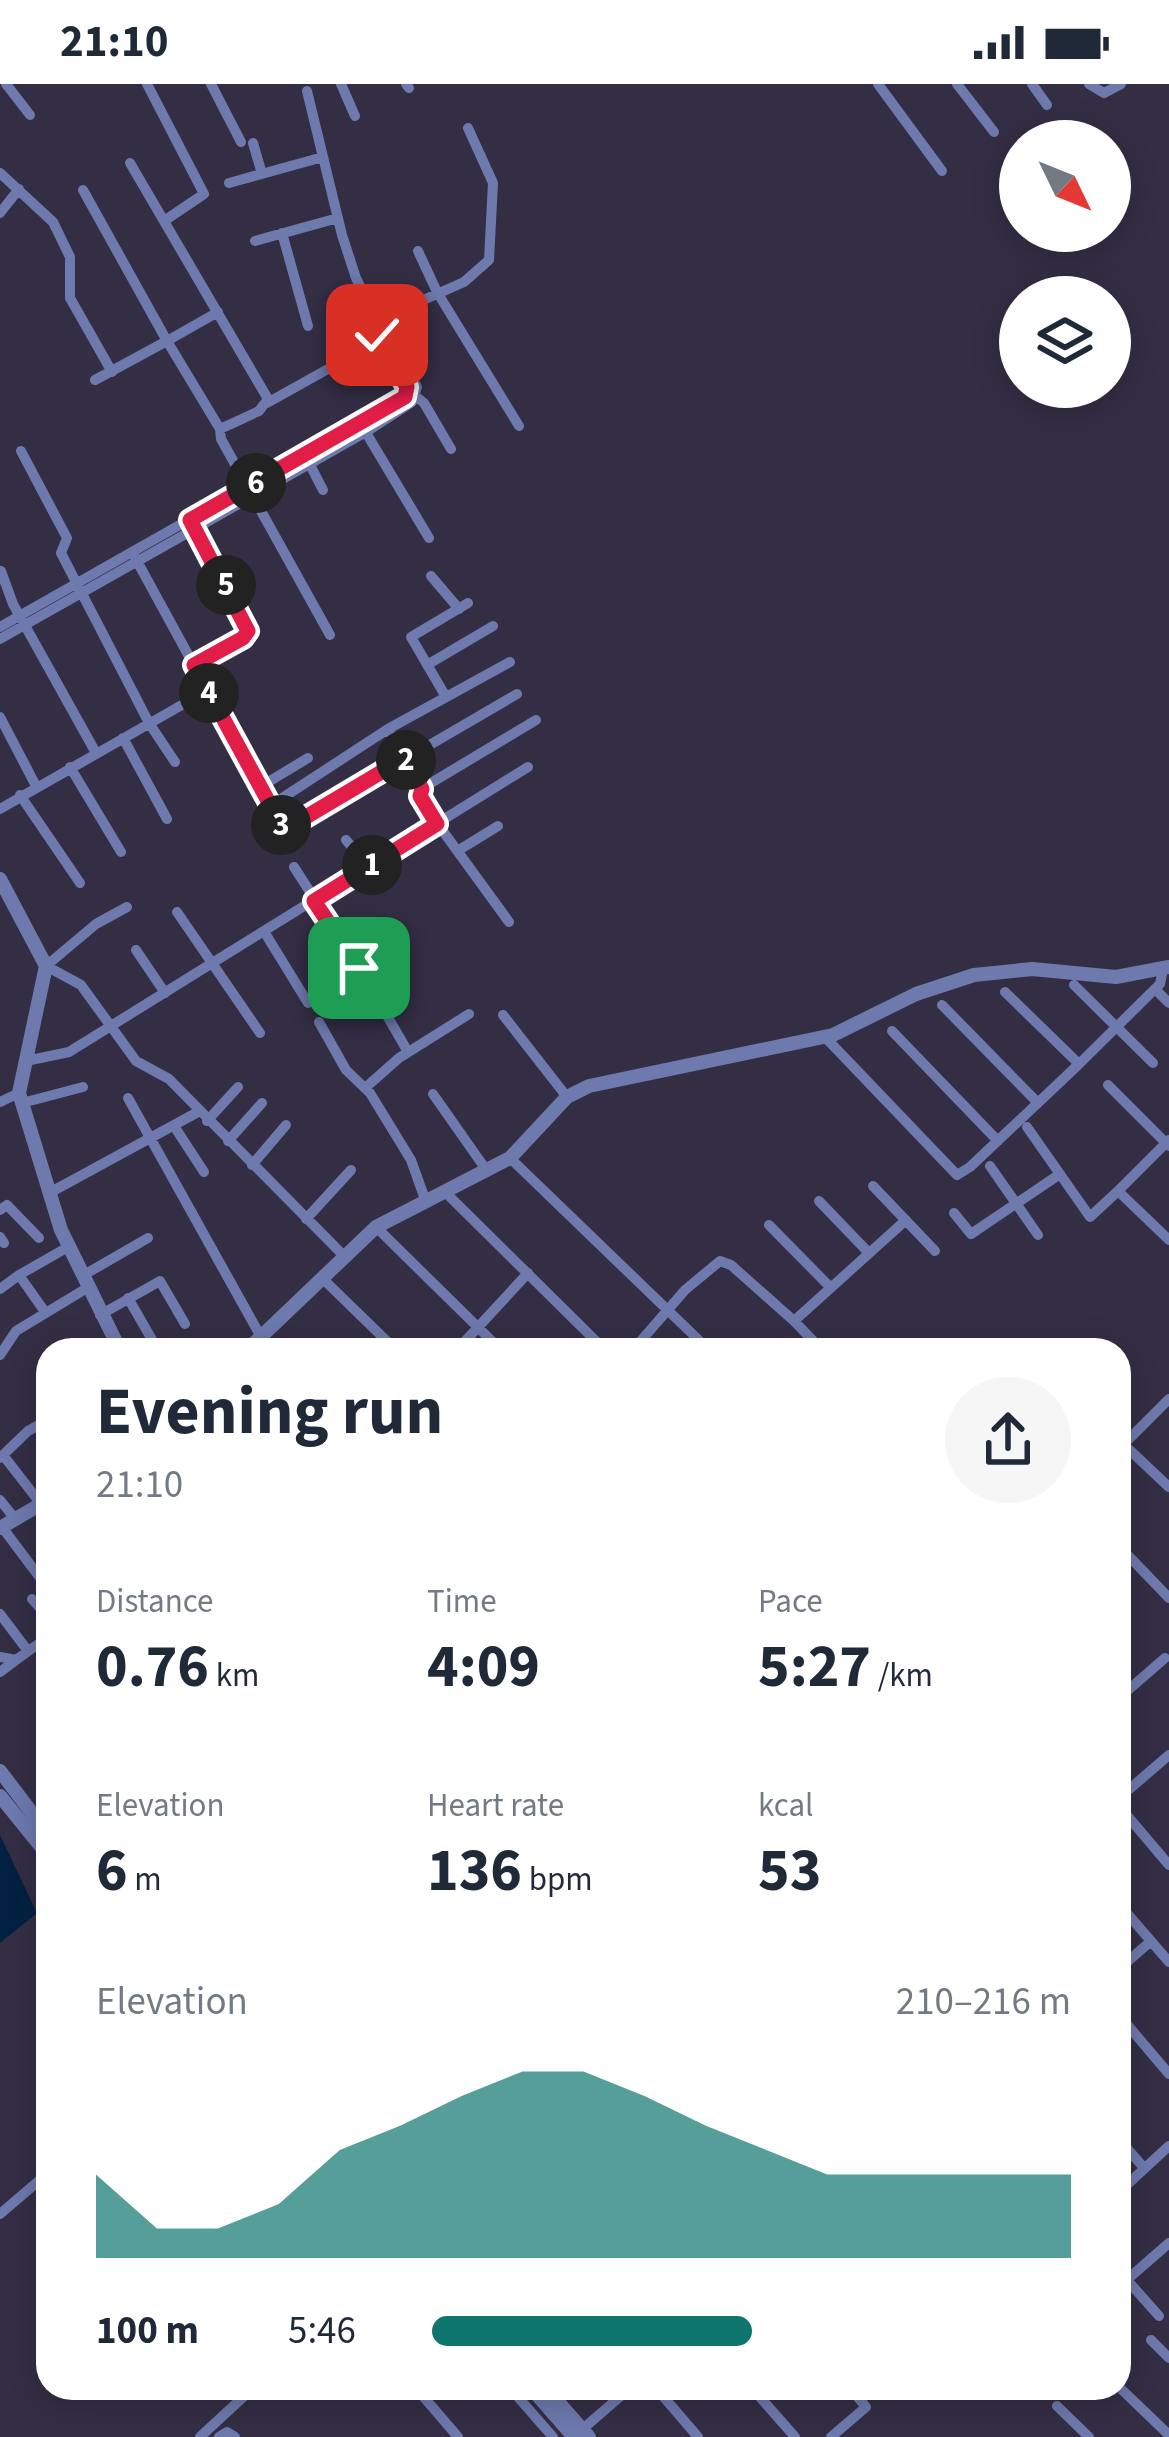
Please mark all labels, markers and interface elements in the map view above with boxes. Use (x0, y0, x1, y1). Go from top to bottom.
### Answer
text: 21:10 (60, 10, 169, 74)
north arrow (999, 120, 1131, 252)
map controls (999, 120, 1131, 408)
button: layers (999, 276, 1131, 408)
pin (326, 284, 428, 386)
icon: check (344, 302, 410, 368)
pin: 6 (226, 453, 286, 513)
text: 6 (247, 459, 265, 506)
pin: 5 (196, 555, 256, 615)
text: 5 (217, 561, 235, 608)
pin: 4 (179, 663, 239, 723)
text: 4 (200, 669, 218, 716)
pin: 2 (376, 730, 436, 790)
text: 2 (397, 736, 415, 783)
pin: 3 (251, 795, 311, 855)
text: 3 (272, 801, 290, 848)
pin: 1 (342, 835, 402, 895)
text: 1 (363, 841, 381, 888)
pin (308, 917, 410, 1019)
icon: arrive (326, 935, 392, 1001)
text: Evening run (96, 1365, 443, 1459)
button: share (945, 1377, 1071, 1503)
text: 21:10 (96, 1457, 183, 1513)
text: Distance (96, 1578, 213, 1625)
text: Time (427, 1578, 497, 1625)
text: Pace (758, 1578, 823, 1625)
text: 0.76 (96, 1625, 209, 1710)
text: 4:09 (427, 1625, 540, 1710)
text: 5:27 (758, 1625, 871, 1710)
text: km (209, 1652, 259, 1699)
text: /km (871, 1652, 933, 1699)
text: Elevation (96, 1782, 225, 1829)
text: Heart rate (427, 1782, 564, 1829)
text: kcal (758, 1782, 814, 1829)
text: 6 (96, 1829, 128, 1914)
text: 136 (427, 1829, 522, 1914)
text: 53 (758, 1829, 821, 1914)
text: m (128, 1856, 162, 1903)
text: bpm (522, 1856, 593, 1903)
text: Elevation (96, 1974, 248, 2030)
text: 210–216 m (896, 1974, 1071, 2030)
text: 100 m (96, 2303, 199, 2359)
text: 5:46 (288, 2303, 356, 2359)

